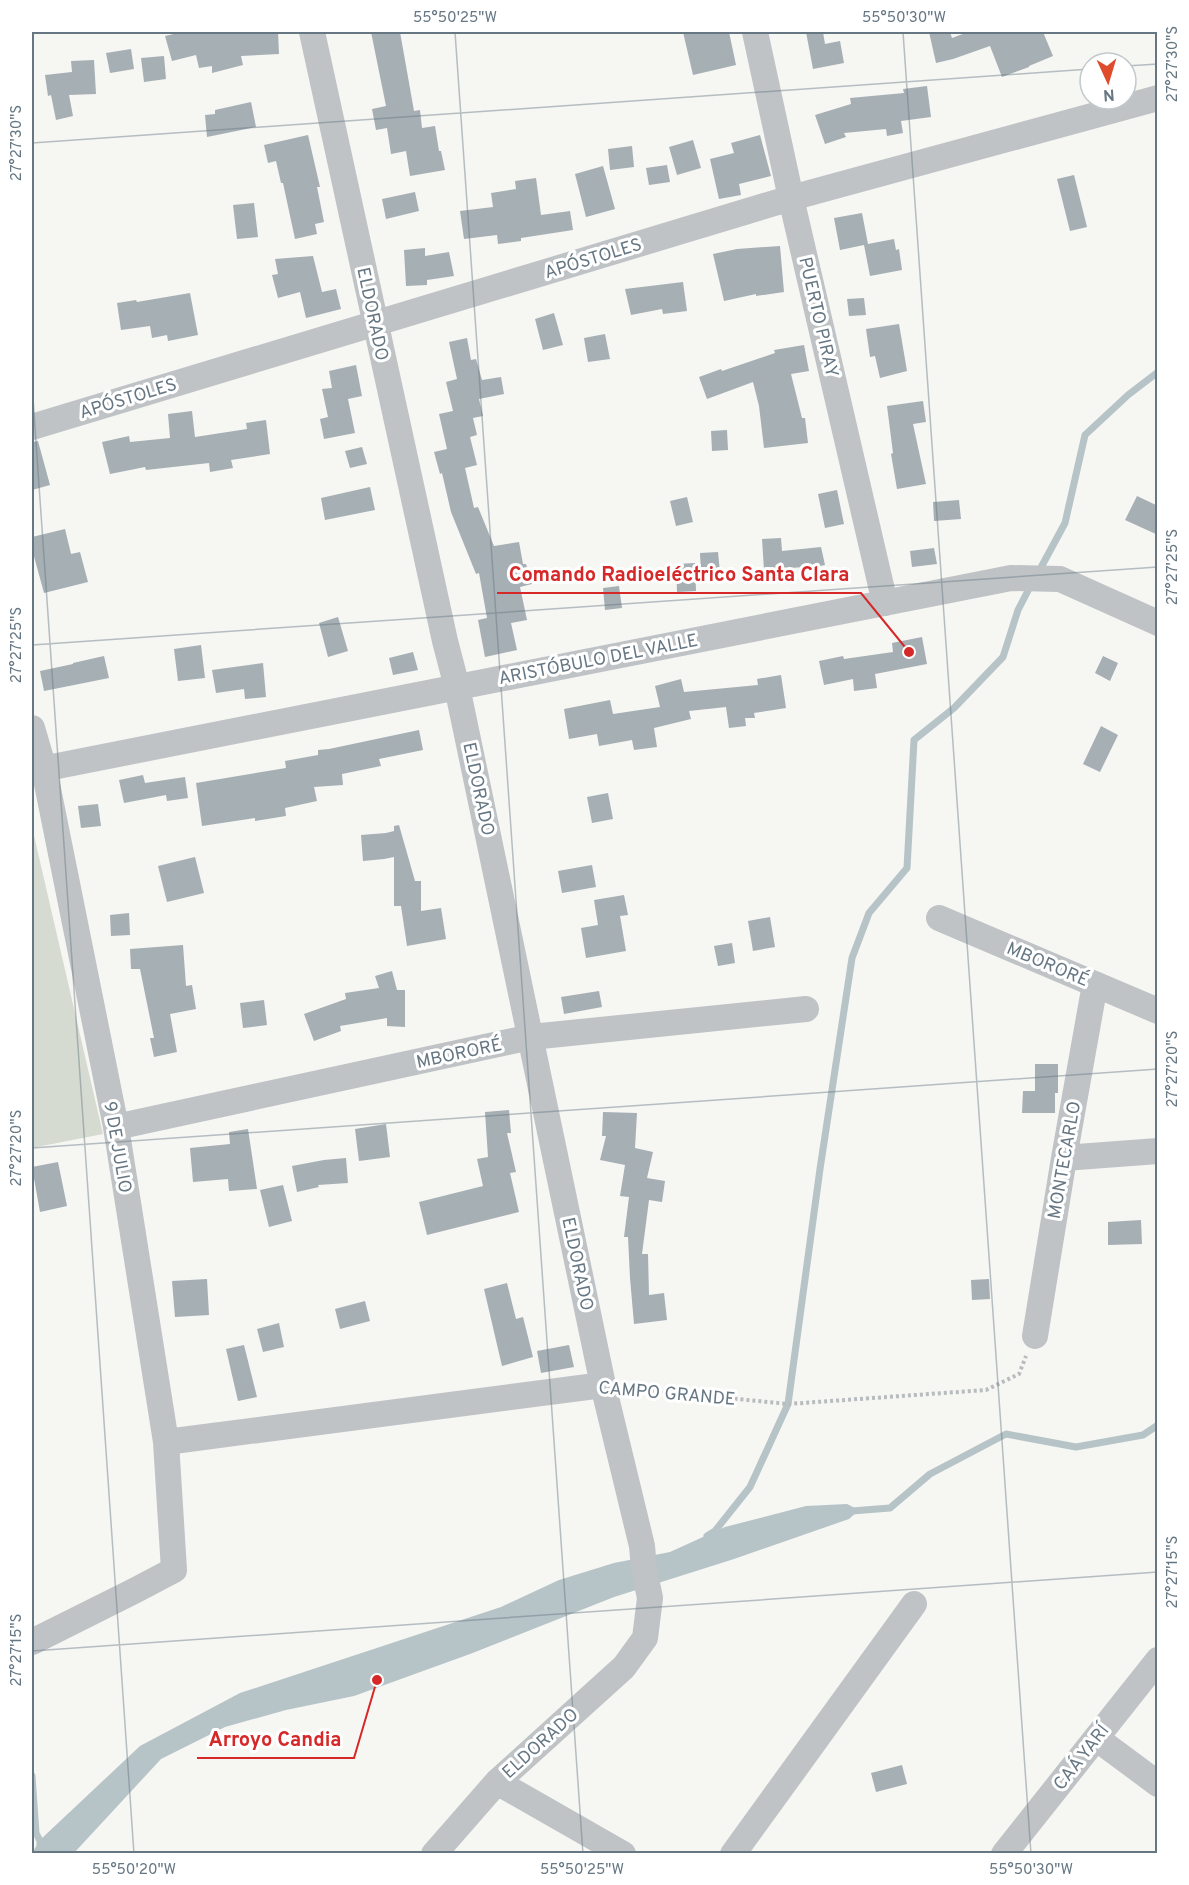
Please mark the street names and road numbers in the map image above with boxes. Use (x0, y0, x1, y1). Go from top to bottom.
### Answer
street label: APÓSTOLES (541, 232, 645, 285)
street label: PUERTO PIRAY (793, 255, 843, 380)
street label: ELDORADO (350, 266, 393, 363)
street label: APÓSTOLES (76, 372, 180, 425)
street label: ARISTÓBULO DEL VALLE (496, 628, 700, 691)
street label: ELDORADO (456, 741, 499, 838)
street label: MBORORÉ (1003, 936, 1093, 993)
street label: MBORORÉ (414, 1032, 504, 1075)
street label: 9 DE JULIO (97, 1100, 136, 1195)
street label: MONTECARLO (1044, 1100, 1087, 1221)
street label: ELDORADO (555, 1216, 598, 1313)
street label: CAMPO GRANDE (597, 1377, 736, 1412)
street label: ELDORADO (498, 1704, 584, 1784)
street label: CAÁ YARÍ (1048, 1718, 1116, 1796)

